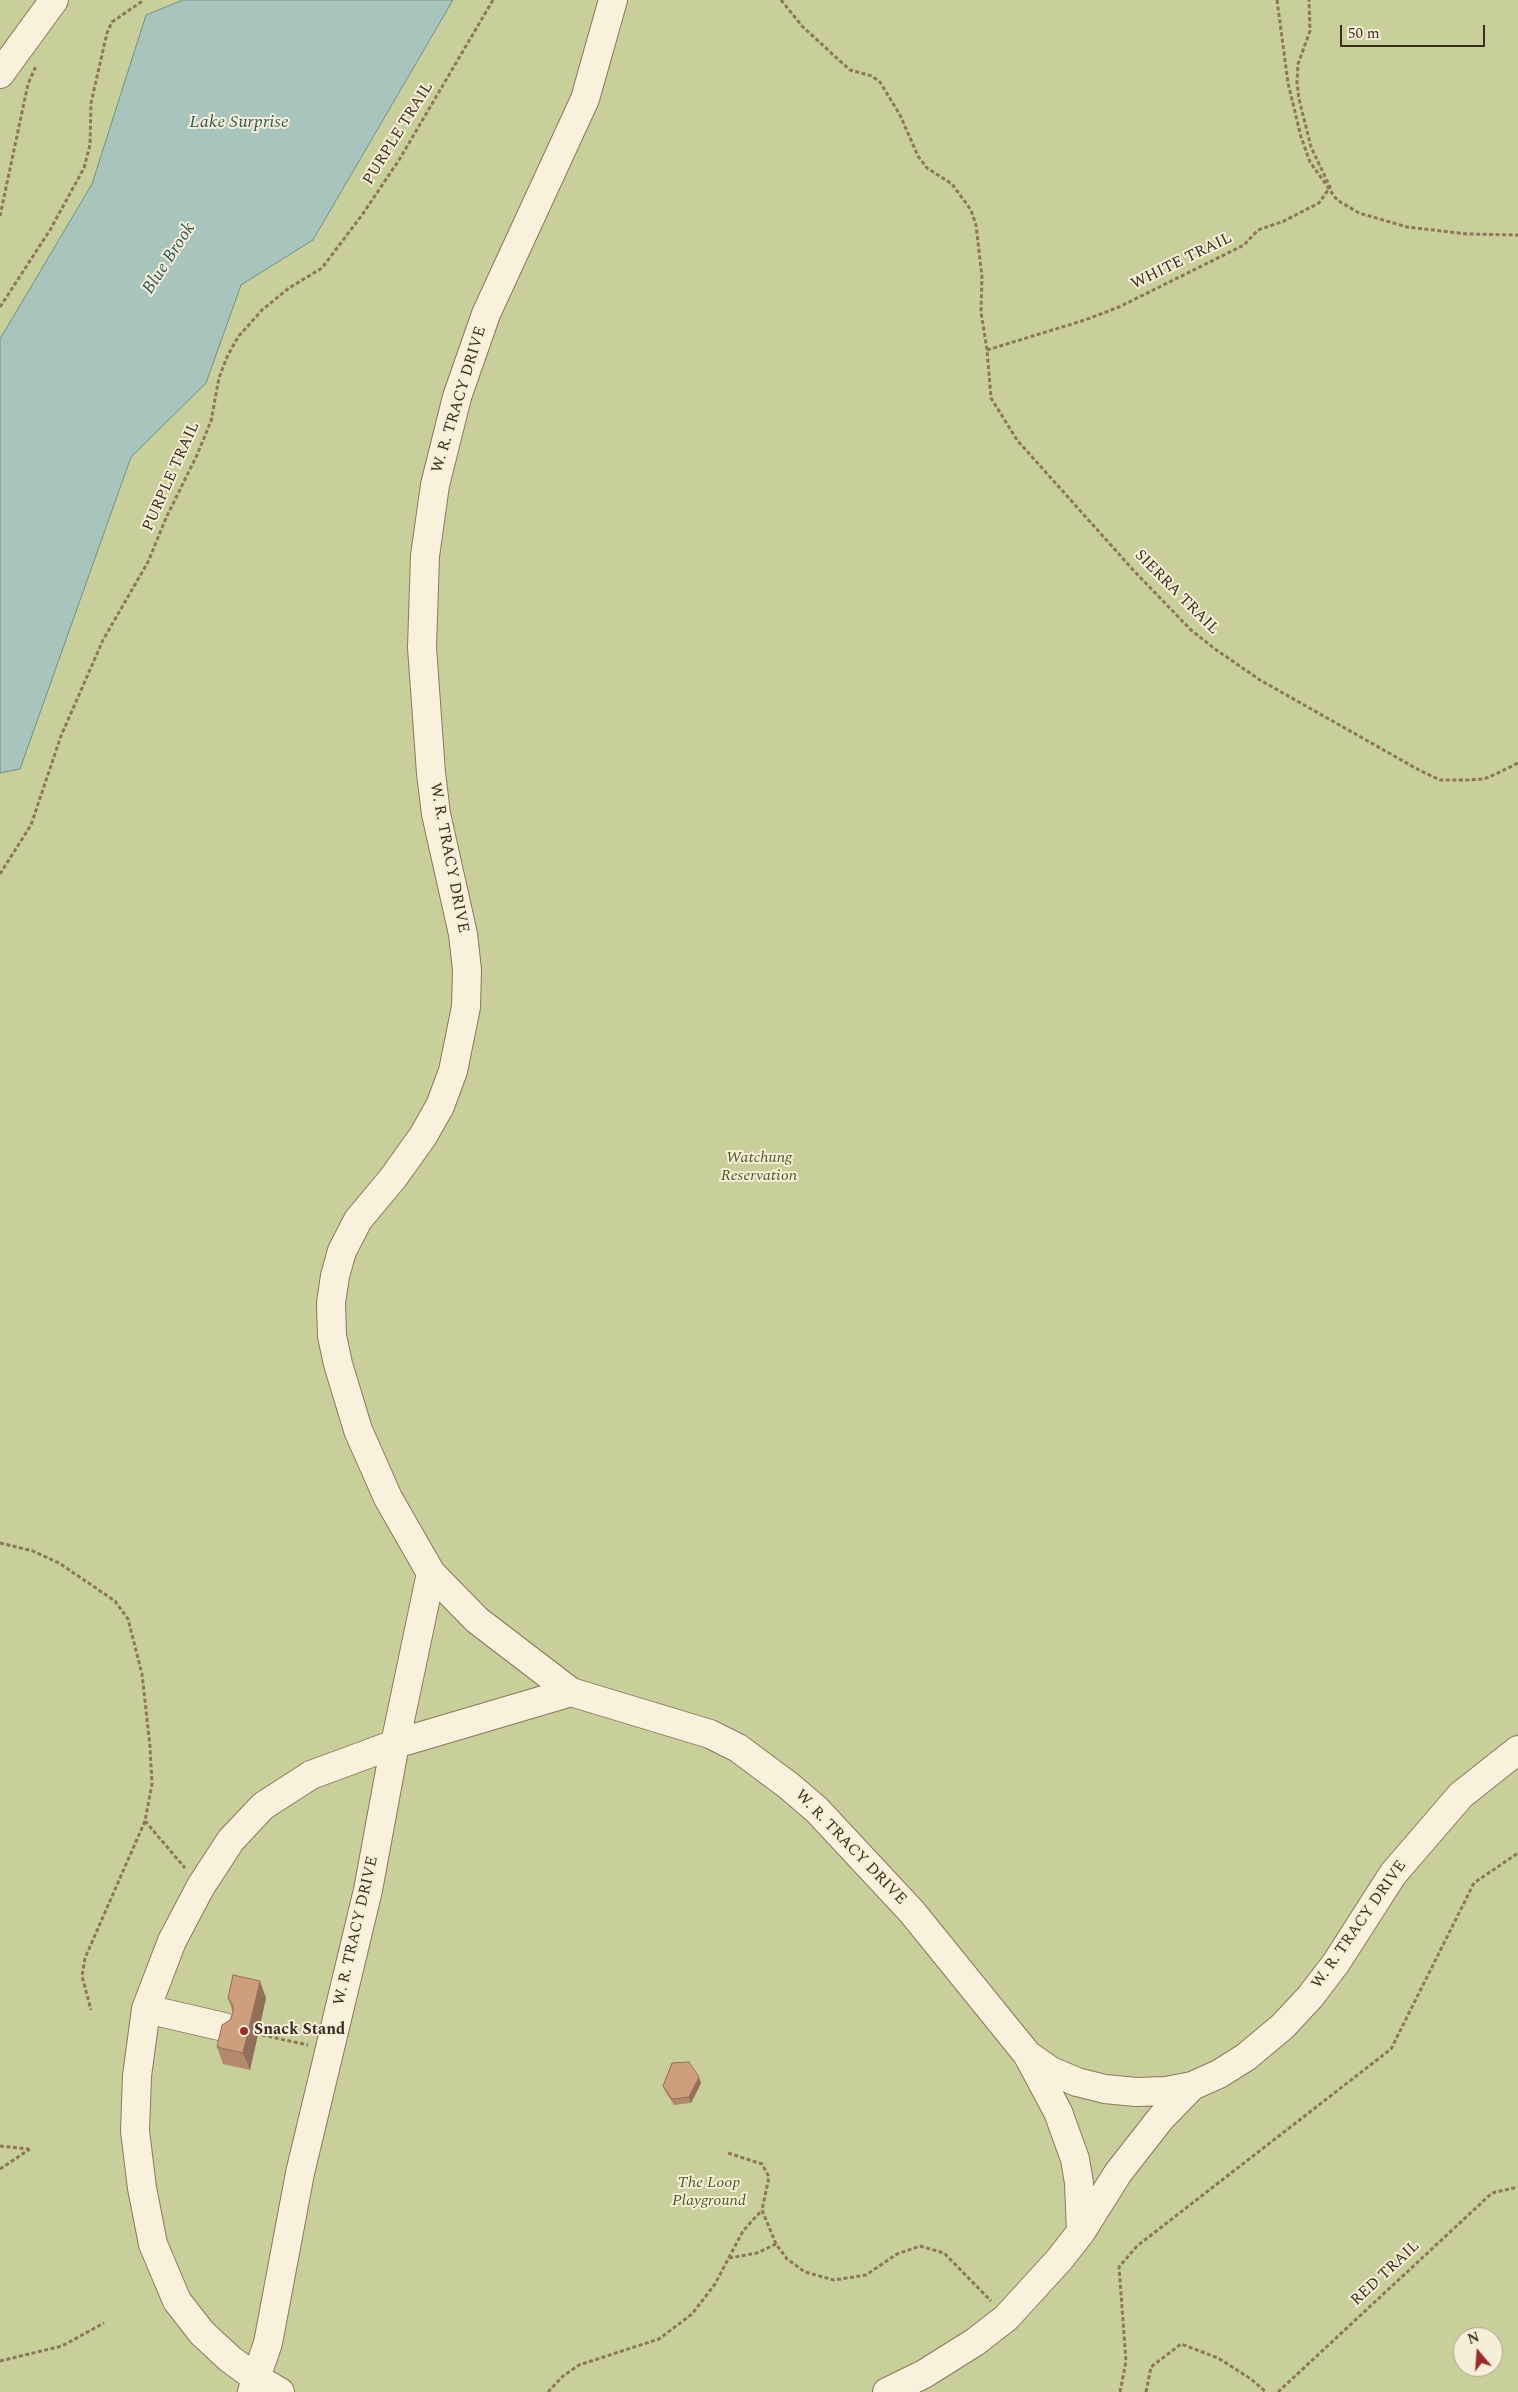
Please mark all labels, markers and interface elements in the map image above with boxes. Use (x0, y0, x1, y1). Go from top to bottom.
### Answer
scale bar (1343, 15, 1488, 47)
text: 50 m (1348, 22, 1380, 45)
street label: PURPLE TRAIL (360, 79, 438, 189)
water label: Lake Surprise (189, 112, 289, 134)
water label: Blue Brook (139, 219, 201, 299)
street label: WHITE TRAIL (1128, 229, 1236, 295)
street label: W. R. TRACY DRIVE (429, 324, 491, 476)
street label: PURPLE TRAIL (139, 419, 205, 535)
street label: SIERRA TRAIL (1130, 547, 1222, 639)
street label: W. R. TRACY DRIVE (424, 781, 472, 935)
park label: Watchung Reservation (721, 1149, 797, 1187)
street label: W. R. TRACY DRIVE (790, 1786, 910, 1910)
street label: W. R. TRACY DRIVE (330, 1855, 384, 2007)
street label: W. R. TRACY DRIVE (1308, 1857, 1412, 1993)
place label: Snack Stand (254, 2021, 345, 2041)
marker: Snack Stand (238, 2025, 250, 2037)
park label: The Loop Playground (672, 2174, 746, 2212)
street label: RED TRAIL (1348, 2237, 1424, 2311)
text: N (1465, 2326, 1482, 2350)
north arrow (1453, 2327, 1503, 2377)

